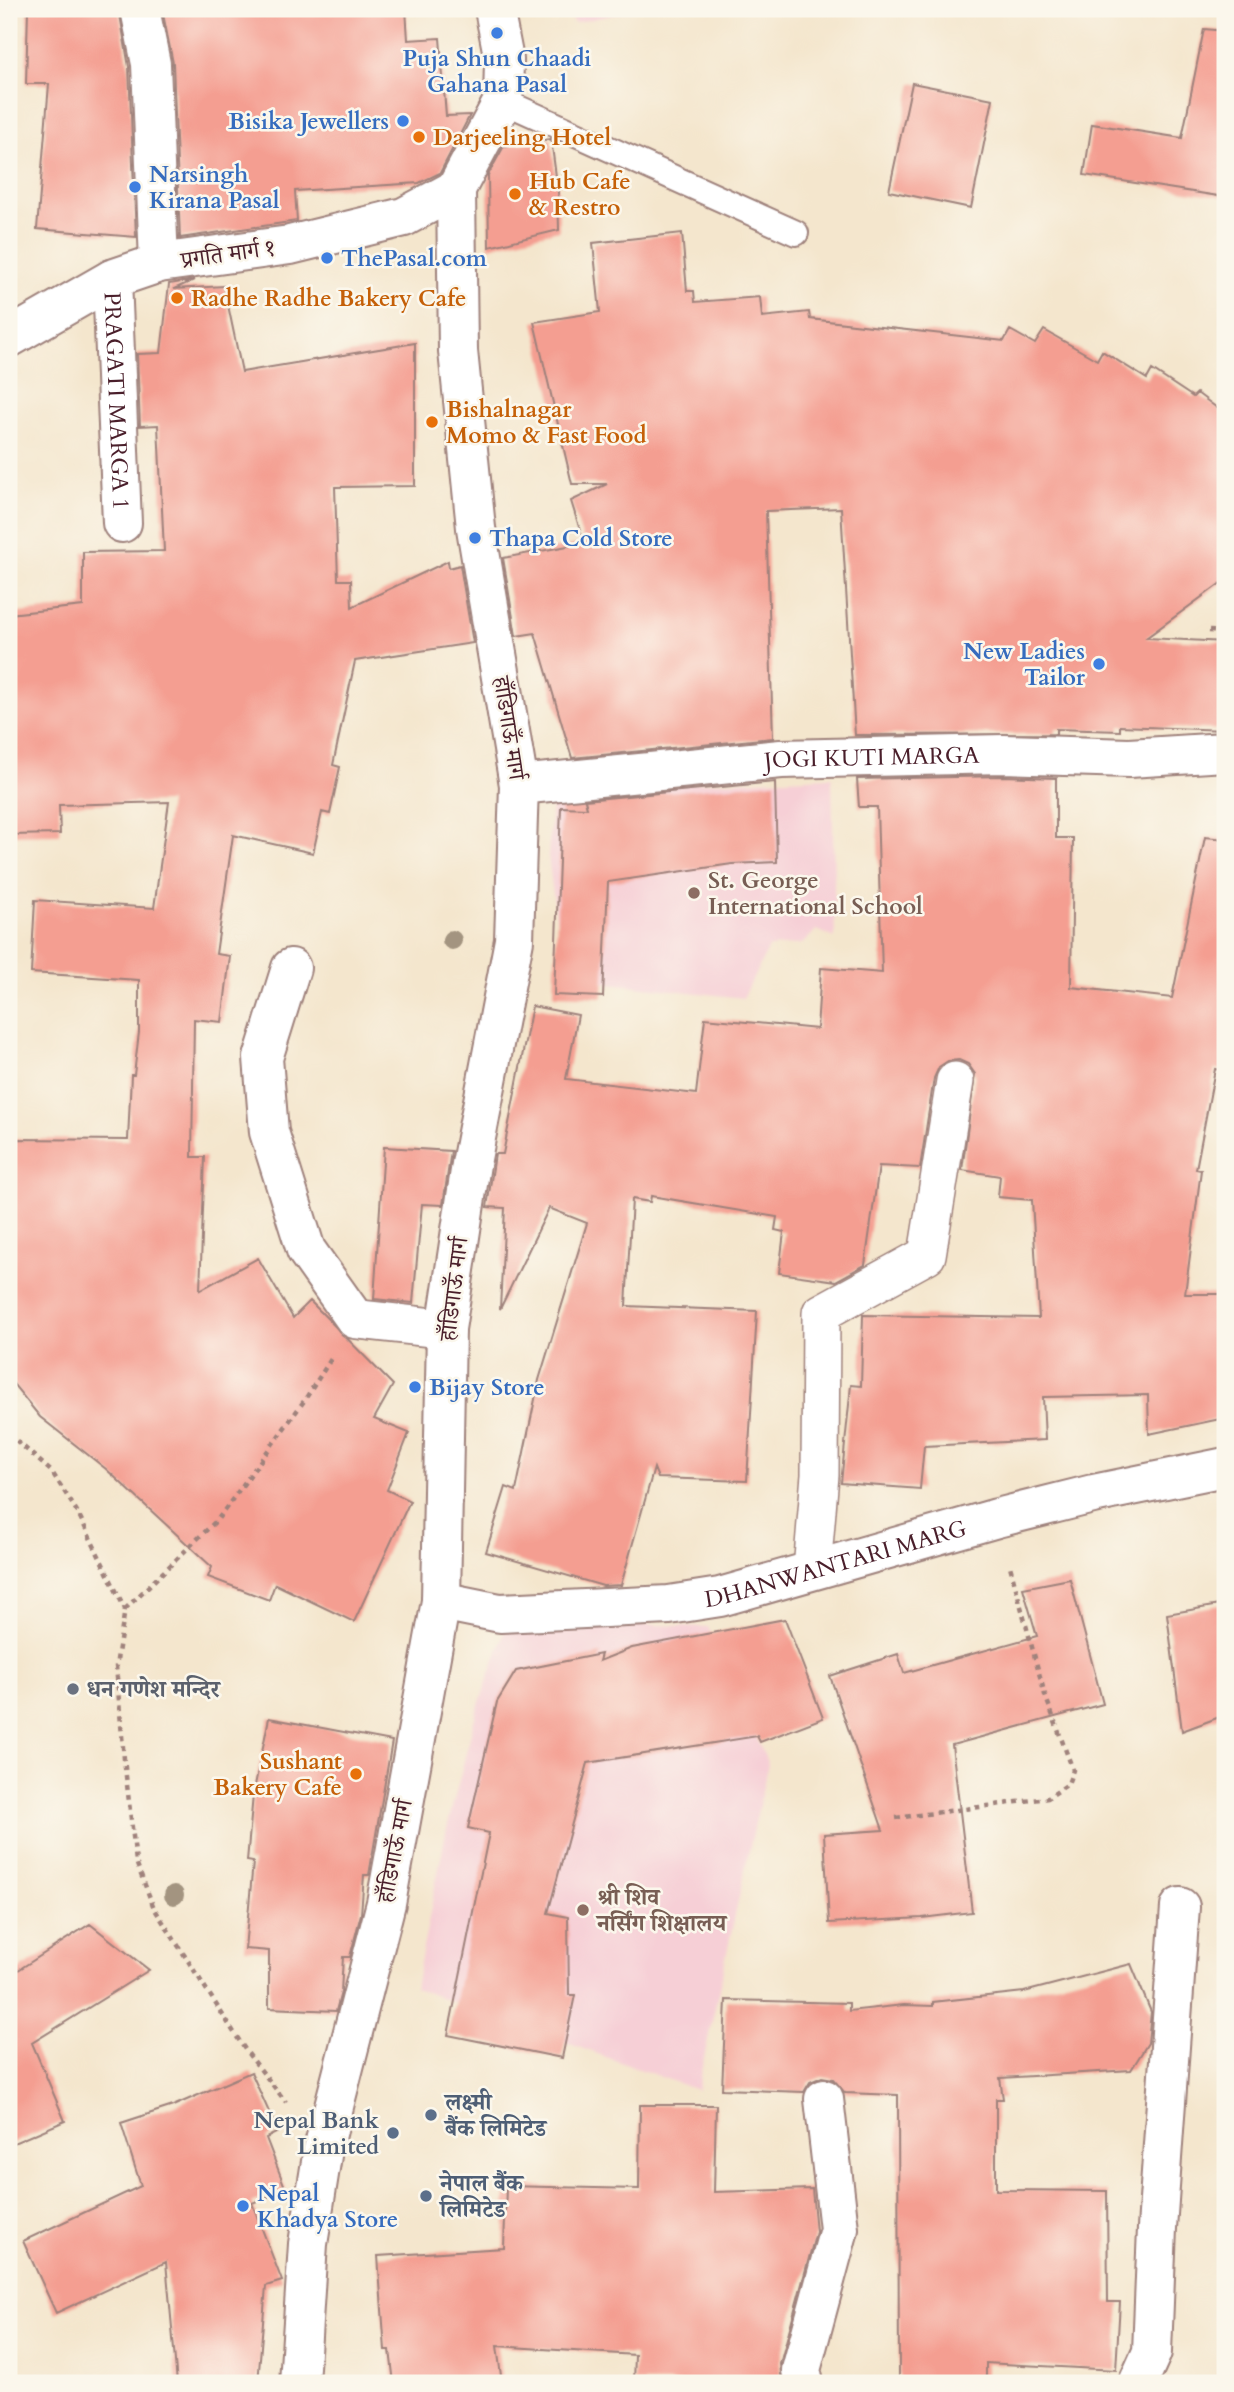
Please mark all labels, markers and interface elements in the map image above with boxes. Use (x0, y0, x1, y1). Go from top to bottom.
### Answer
marker: Puja Shun Chaadi Gahana Pasal (489, 25, 505, 41)
place label: Puja Shun Chaadi Gahana Pasal (403, 43, 591, 100)
place label: Bisika Jewellers (228, 106, 389, 137)
marker: Bisika Jewellers (395, 113, 411, 129)
place label: Darjeeling Hotel (433, 122, 612, 153)
marker: Darjeeling Hotel (411, 129, 427, 145)
place label: Narsingh Kirana Pasal (149, 159, 280, 216)
place label: Hub Cafe & Restro (529, 166, 631, 223)
marker: Narsingh Kirana Pasal (127, 179, 143, 195)
marker: Hub Cafe & Restro (507, 186, 523, 202)
street label: प्रगति मार्ग १ (178, 232, 277, 276)
place label: ThePasal.com (341, 243, 488, 274)
marker: ThePasal.com (319, 250, 335, 266)
place label: Radhe Radhe Bakery Cafe (191, 283, 466, 314)
marker: Radhe Radhe Bakery Cafe (169, 290, 185, 306)
street label: PRAGATI MARGA 1 (97, 291, 137, 510)
place label: Bishalnagar Momo & Fast Food (446, 394, 647, 451)
marker: Bishalnagar Momo & Fast Food (424, 414, 440, 430)
place label: Thapa Cold Store (489, 523, 673, 554)
marker: Thapa Cold Store (467, 530, 483, 546)
place label: New Ladies Tailor (963, 636, 1086, 693)
marker: New Ladies Tailor (1091, 656, 1107, 672)
street label: हाँडिगाऊँ मार्ग (485, 673, 533, 783)
street label: JOGI KUTI MARGA (760, 739, 980, 776)
place label: St. George International School (708, 865, 923, 922)
marker: St. George International School (686, 885, 702, 901)
street label: हाँडिगाऊँ मार्ग (432, 1234, 476, 1344)
place label: Bijay Store (429, 1372, 545, 1403)
marker: Bijay Store (407, 1379, 423, 1395)
street label: DHANWANTARI MARG (702, 1512, 970, 1615)
place label: धन गणेश मन्दिर (87, 1674, 221, 1705)
marker: धन गणेश मन्दिर (65, 1681, 81, 1697)
place label: Sushant Bakery Cafe (213, 1746, 342, 1803)
marker: Sushant Bakery Cafe (348, 1766, 364, 1782)
street label: हाँडिगाऊँ मार्ग (370, 1796, 420, 1906)
place label: श्री शिव नर्सिंग शिक्षालय (595, 1882, 728, 1939)
marker: श्री शिव नर्सिंग शिक्षालय (575, 1902, 591, 1918)
place label: लक्ष्मी बैंक लिमिटेड (443, 2087, 548, 2144)
place label: Nepal Bank Limited (254, 2105, 380, 2162)
marker: लक्ष्मी बैंक लिमिटेड (423, 2107, 439, 2123)
marker: Nepal Bank Limited (385, 2125, 401, 2141)
place label: नेपाल बैंक लिमिटेड (438, 2168, 525, 2225)
place label: Nepal Khadya Store (257, 2178, 398, 2235)
marker: नेपाल बैंक लिमिटेड (418, 2188, 434, 2204)
marker: Nepal Khadya Store (235, 2198, 251, 2214)

